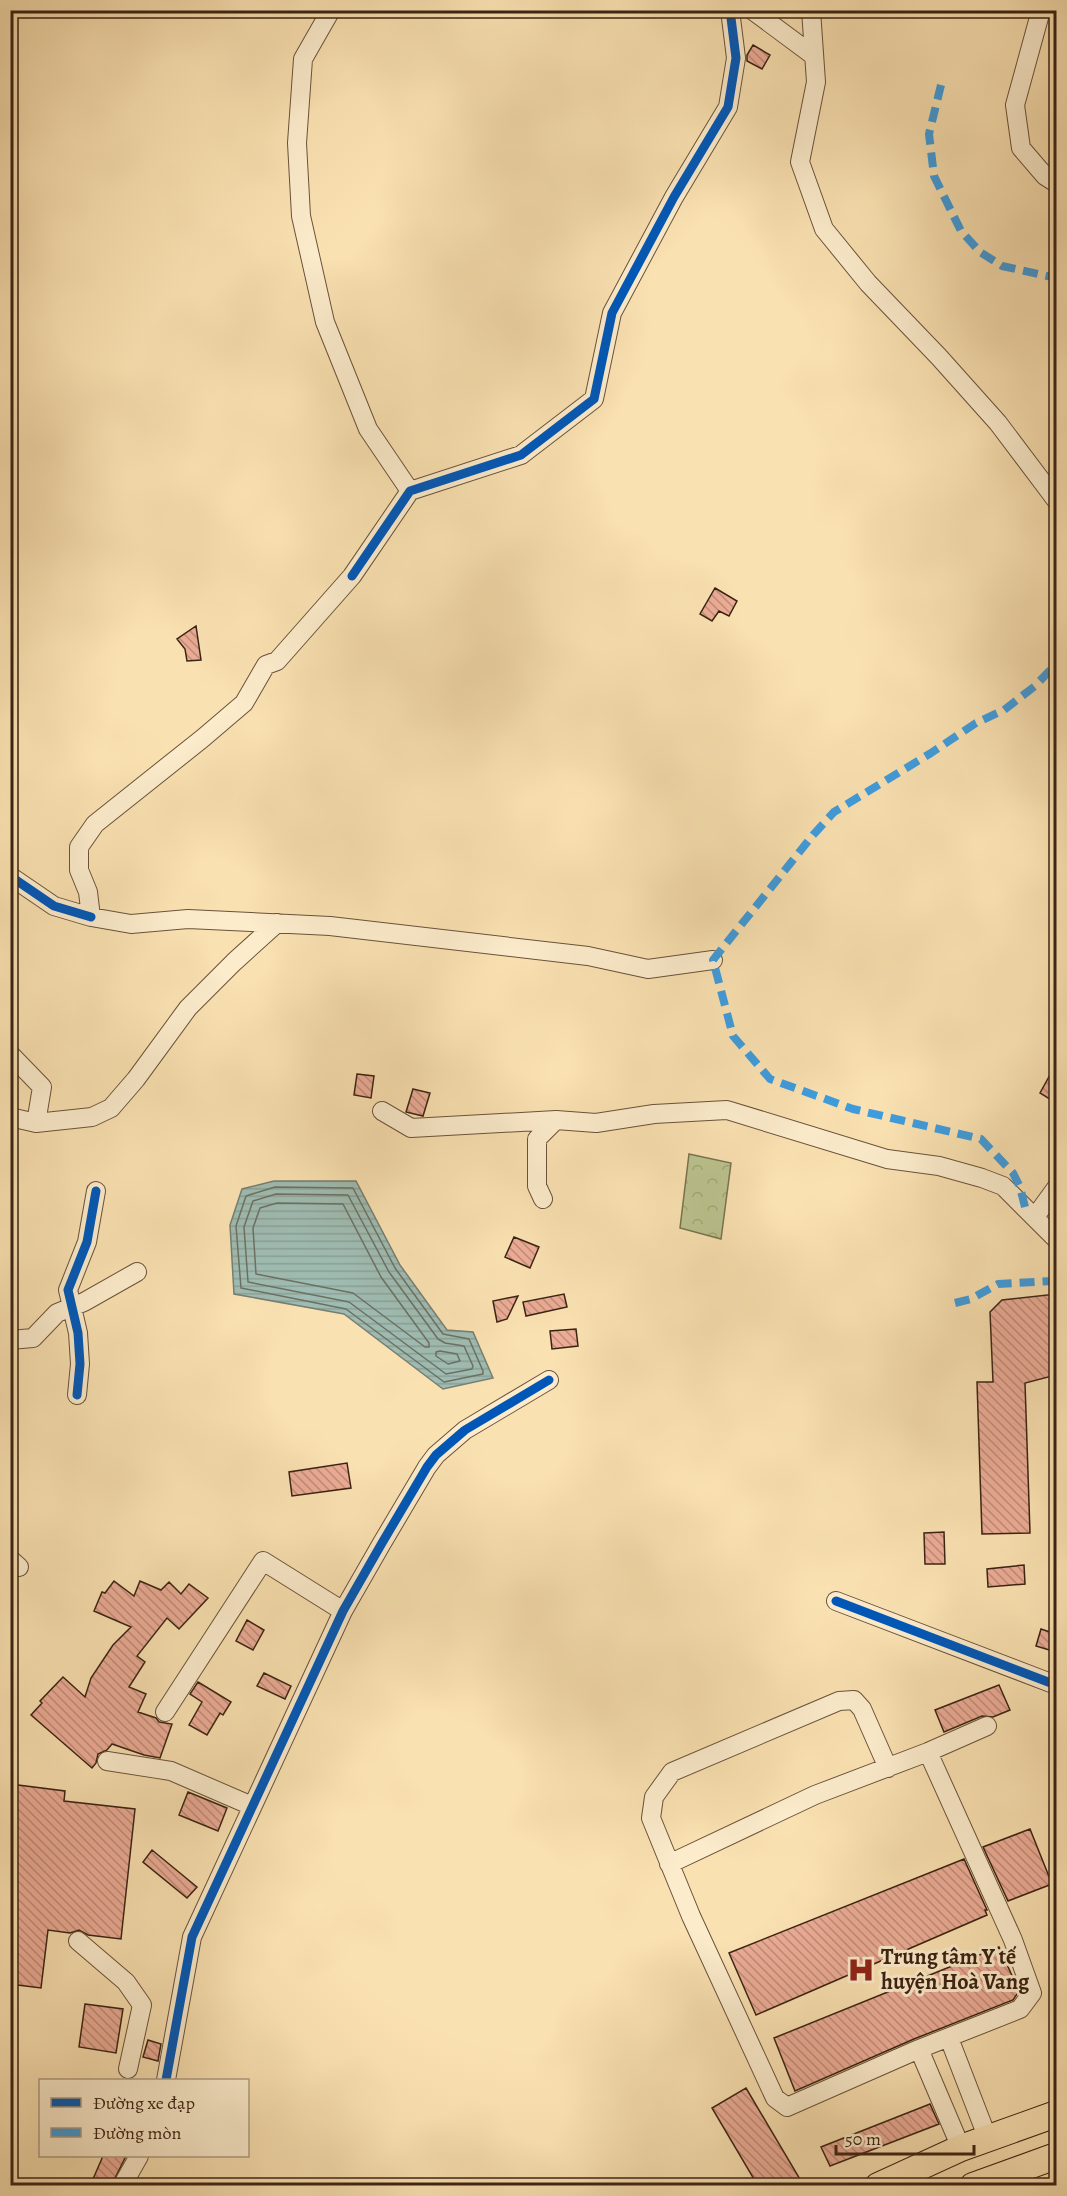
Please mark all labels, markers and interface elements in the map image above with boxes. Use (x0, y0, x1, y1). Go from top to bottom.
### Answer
place label: Trung tâm Y tế huyện Hoà Vang (881, 1942, 1030, 1997)
hospital icon: Trung tâm Y tế huyện Hoà Vang (846, 1955, 876, 1985)
legend (39, 2079, 249, 2157)
text: Đường xe đạp (93, 2091, 195, 2115)
scale bar (836, 2118, 974, 2156)
text: Đường mòn (93, 2121, 181, 2145)
text: 50 m (845, 2127, 881, 2151)

